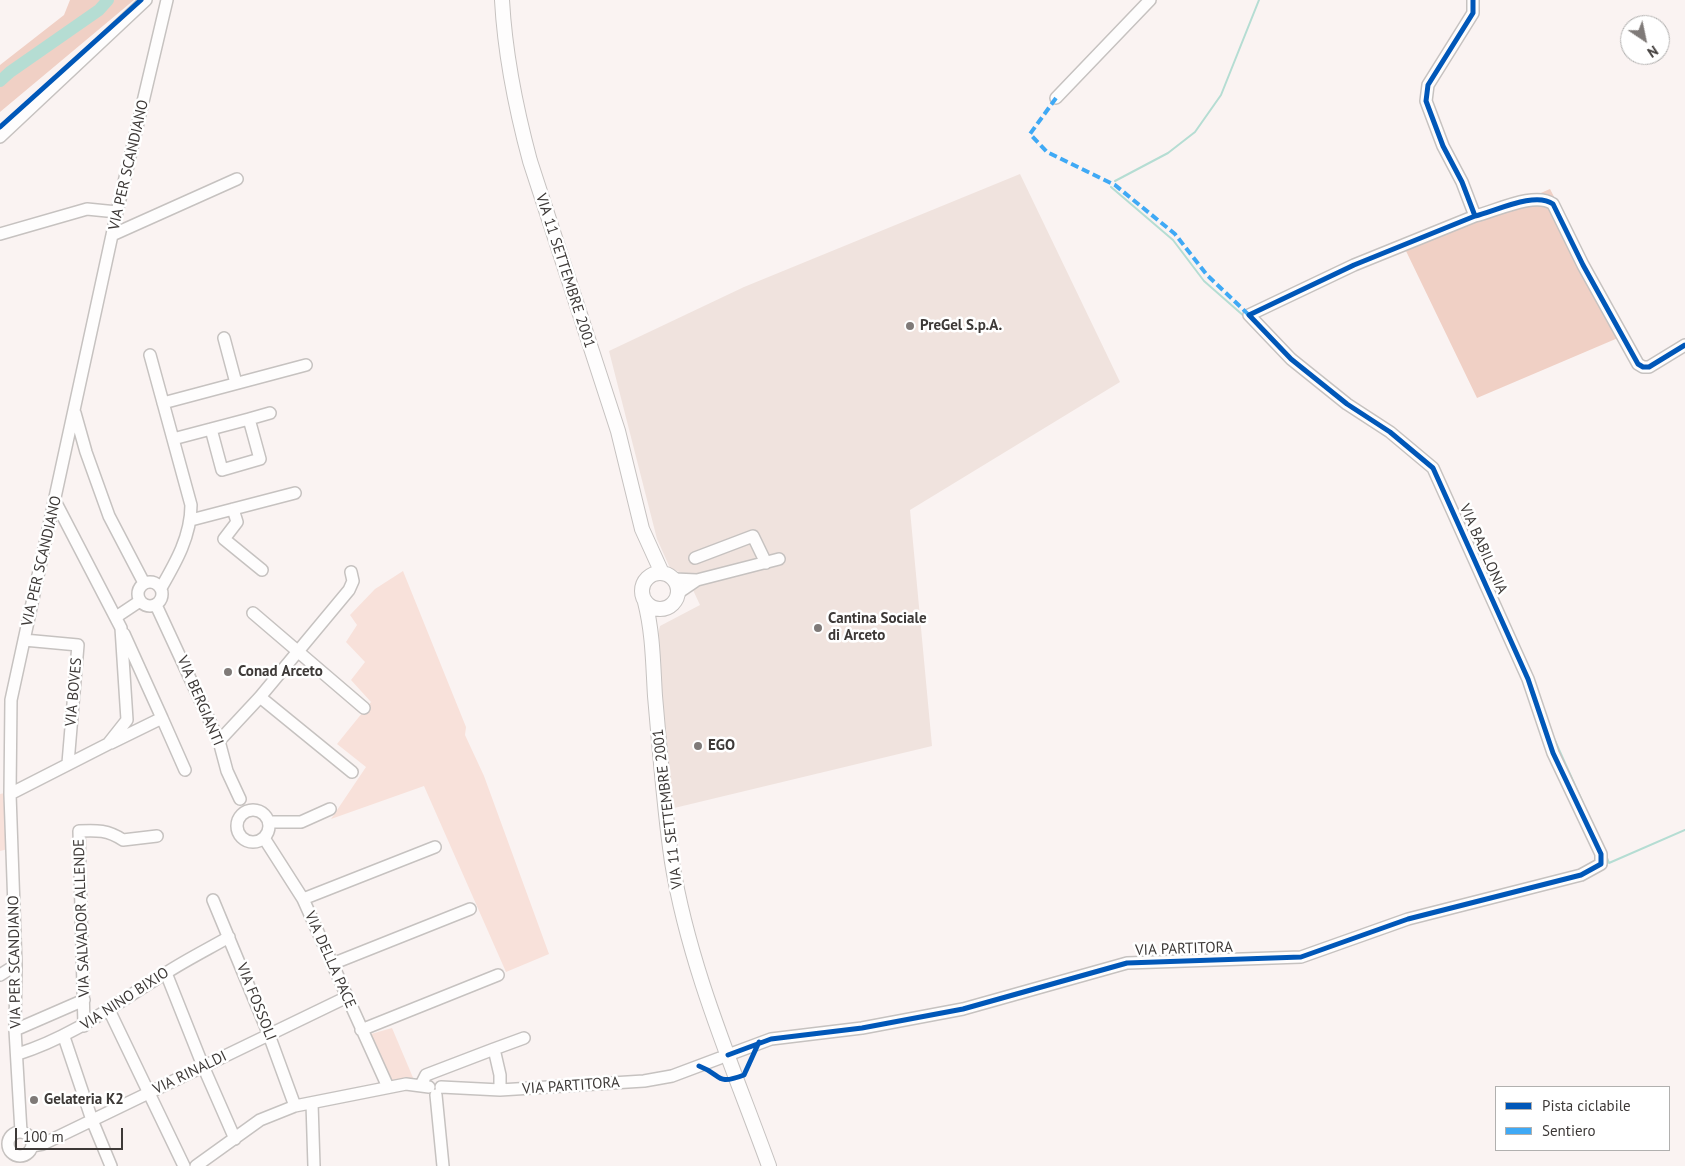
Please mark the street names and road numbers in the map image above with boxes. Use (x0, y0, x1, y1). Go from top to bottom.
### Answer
street label: VIA PER SCANDIANO (105, 98, 153, 232)
street label: VIA 11 SETTEMBRE 2001 (532, 192, 598, 350)
street label: VIA PER SCANDIANO (18, 494, 66, 628)
street label: VIA BABILONIA (1455, 501, 1511, 597)
street label: VIA BERGIANTI (173, 653, 227, 749)
street label: VIA BOVES (62, 657, 86, 727)
street label: VIA 11 SETTEMBRE 2001 (649, 728, 687, 890)
street label: VIA SALVADOR ALLENDE (70, 838, 94, 998)
street label: VIA PER SCANDIANO (5, 895, 25, 1029)
street label: VIA DELLA PACE (301, 909, 359, 1011)
street label: VIA PARTITORA (1135, 938, 1233, 960)
street label: VIA FOSSOLI (232, 961, 280, 1043)
street label: VIA NINO BIXIO (78, 964, 172, 1034)
street label: VIA RINALDI (150, 1047, 230, 1099)
street label: VIA PARTITORA (522, 1074, 620, 1098)

